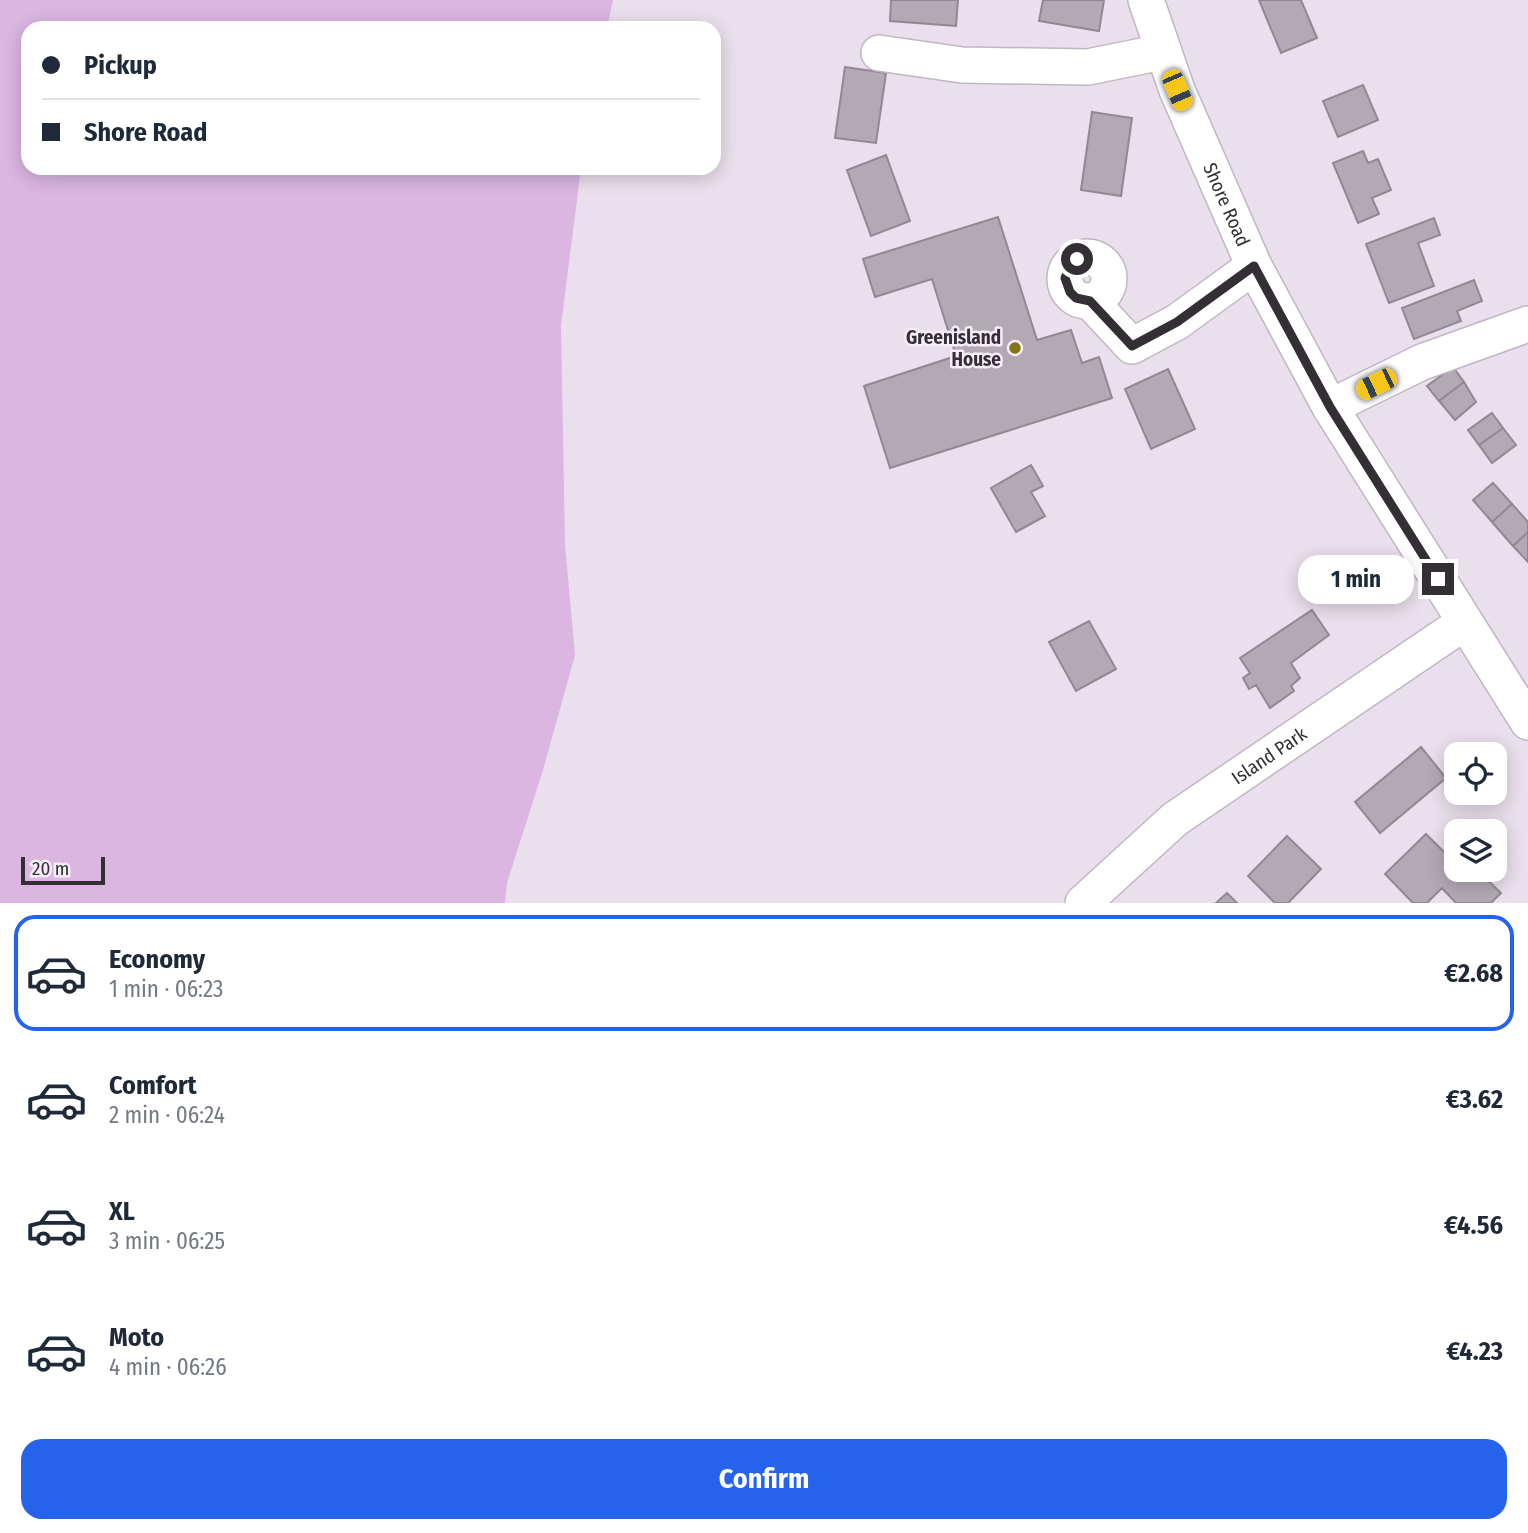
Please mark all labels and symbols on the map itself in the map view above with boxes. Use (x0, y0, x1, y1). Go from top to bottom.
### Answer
car (1160, 67, 1195, 113)
street label: Shore Road (1199, 159, 1255, 250)
route start (1061, 243, 1093, 275)
place label: Greenisland House (906, 326, 1001, 371)
marker: Greenisland House (1007, 340, 1023, 356)
car (1353, 365, 1400, 403)
callout: 1 min (1298, 554, 1414, 604)
route end (1422, 563, 1454, 595)
street label: Island Park (1227, 722, 1311, 789)
scale bar (21, 854, 105, 886)

